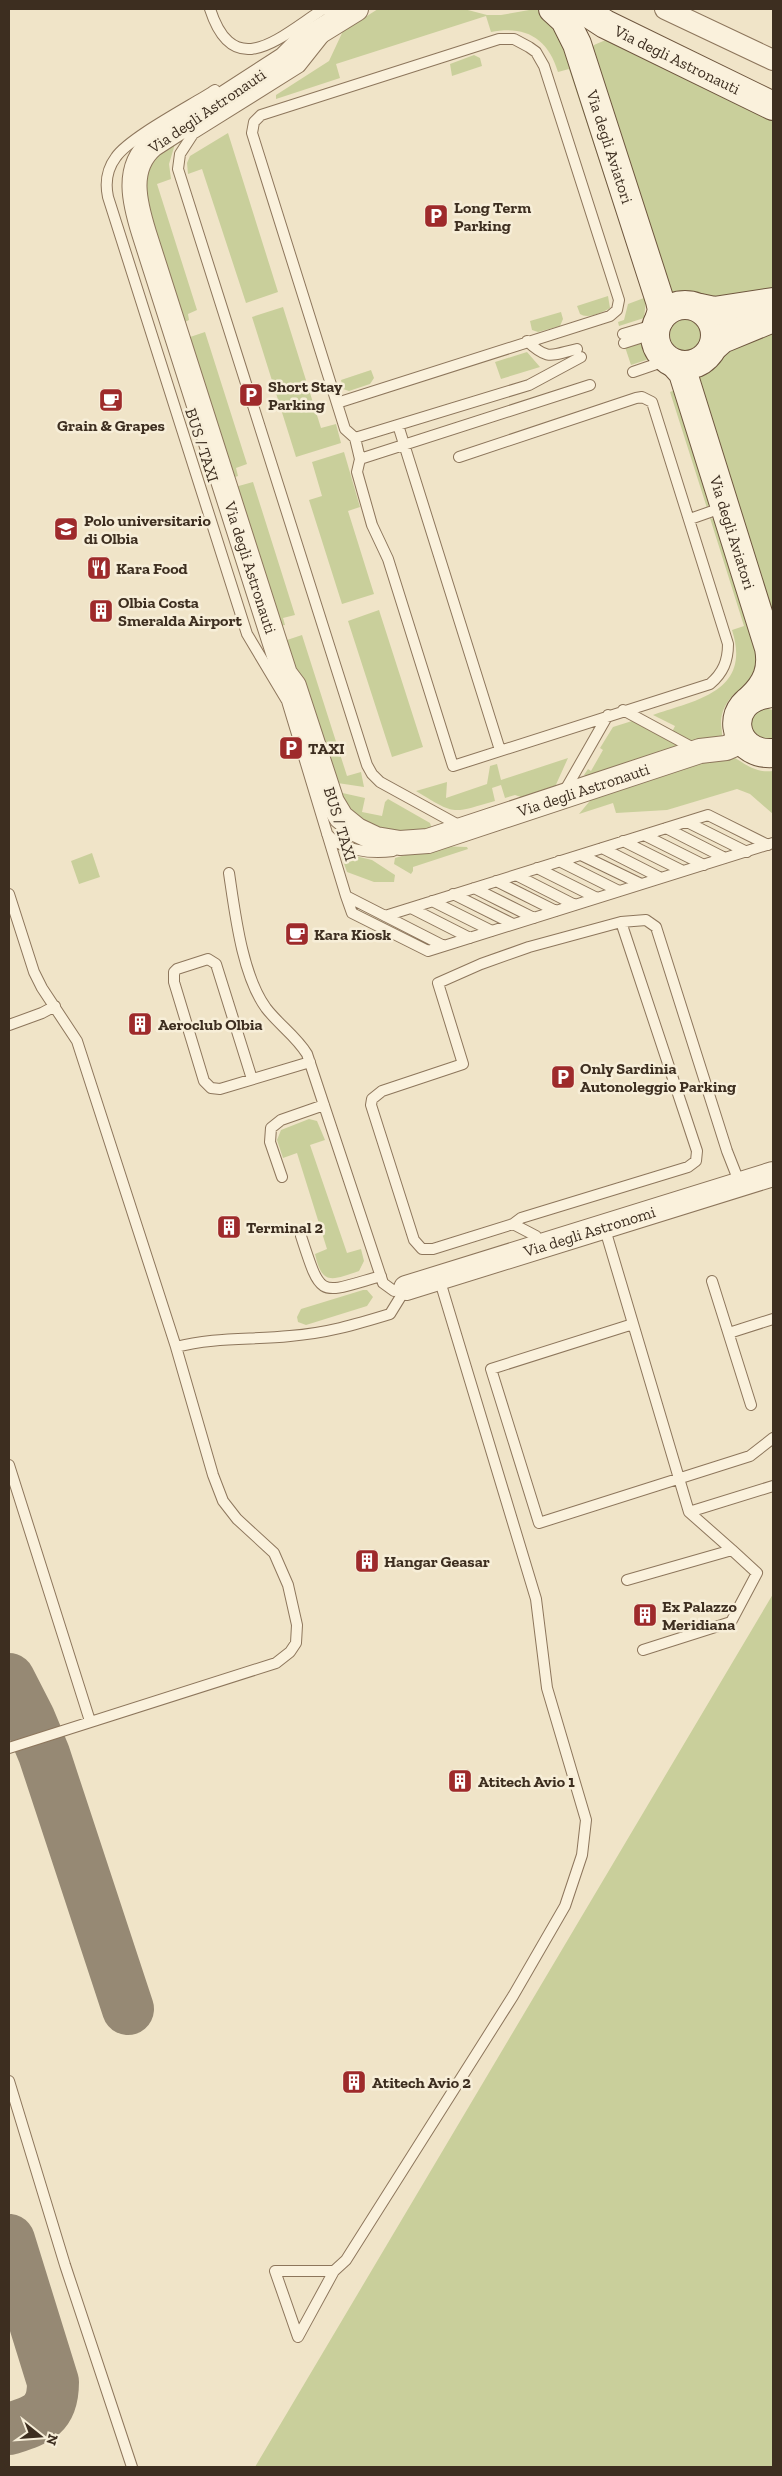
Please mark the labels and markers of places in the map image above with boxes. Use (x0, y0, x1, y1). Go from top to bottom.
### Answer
place label: Long Term Parking (454, 198, 531, 235)
parking icon: Long Term Parking (423, 203, 449, 229)
place label: Short Stay Parking (268, 377, 343, 414)
parking icon: Short Stay Parking (238, 382, 264, 408)
cafe icon: Grain & Grapes (98, 387, 124, 413)
place label: Grain & Grapes (57, 416, 165, 435)
place label: Polo universitario di Olbia (84, 511, 211, 548)
school or university icon: Polo universitario di Olbia (53, 516, 79, 542)
restaurant icon: Kara Food (86, 555, 112, 581)
place label: Kara Food (116, 559, 188, 578)
place label: Olbia Costa Smeralda Airport (118, 593, 243, 630)
building icon: Olbia Costa Smeralda Airport (88, 598, 114, 624)
parking icon: TAXI (278, 735, 304, 761)
place label: TAXI (308, 739, 345, 758)
cafe icon: Kara Kiosk (284, 921, 310, 947)
place label: Kara Kiosk (314, 925, 391, 944)
building icon: Aeroclub Olbia (127, 1011, 153, 1037)
place label: Aeroclub Olbia (158, 1015, 263, 1034)
place label: Only Sardinia Autonoleggio Parking (580, 1059, 736, 1096)
parking icon: Only Sardinia Autonoleggio Parking (550, 1064, 576, 1090)
building icon: Terminal 2 (216, 1214, 242, 1240)
place label: Terminal 2 (246, 1218, 323, 1237)
building icon: Hangar Geasar (354, 1548, 380, 1574)
place label: Hangar Geasar (384, 1552, 490, 1571)
place label: Ex Palazzo Meridiana (662, 1597, 738, 1634)
building icon: Ex Palazzo Meridiana (632, 1602, 658, 1628)
building icon: Atitech Avio 1 (447, 1768, 473, 1794)
place label: Atitech Avio 1 (478, 1772, 575, 1791)
building icon: Atitech Avio 2 (341, 2069, 367, 2095)
place label: Atitech Avio 2 (372, 2073, 471, 2092)

